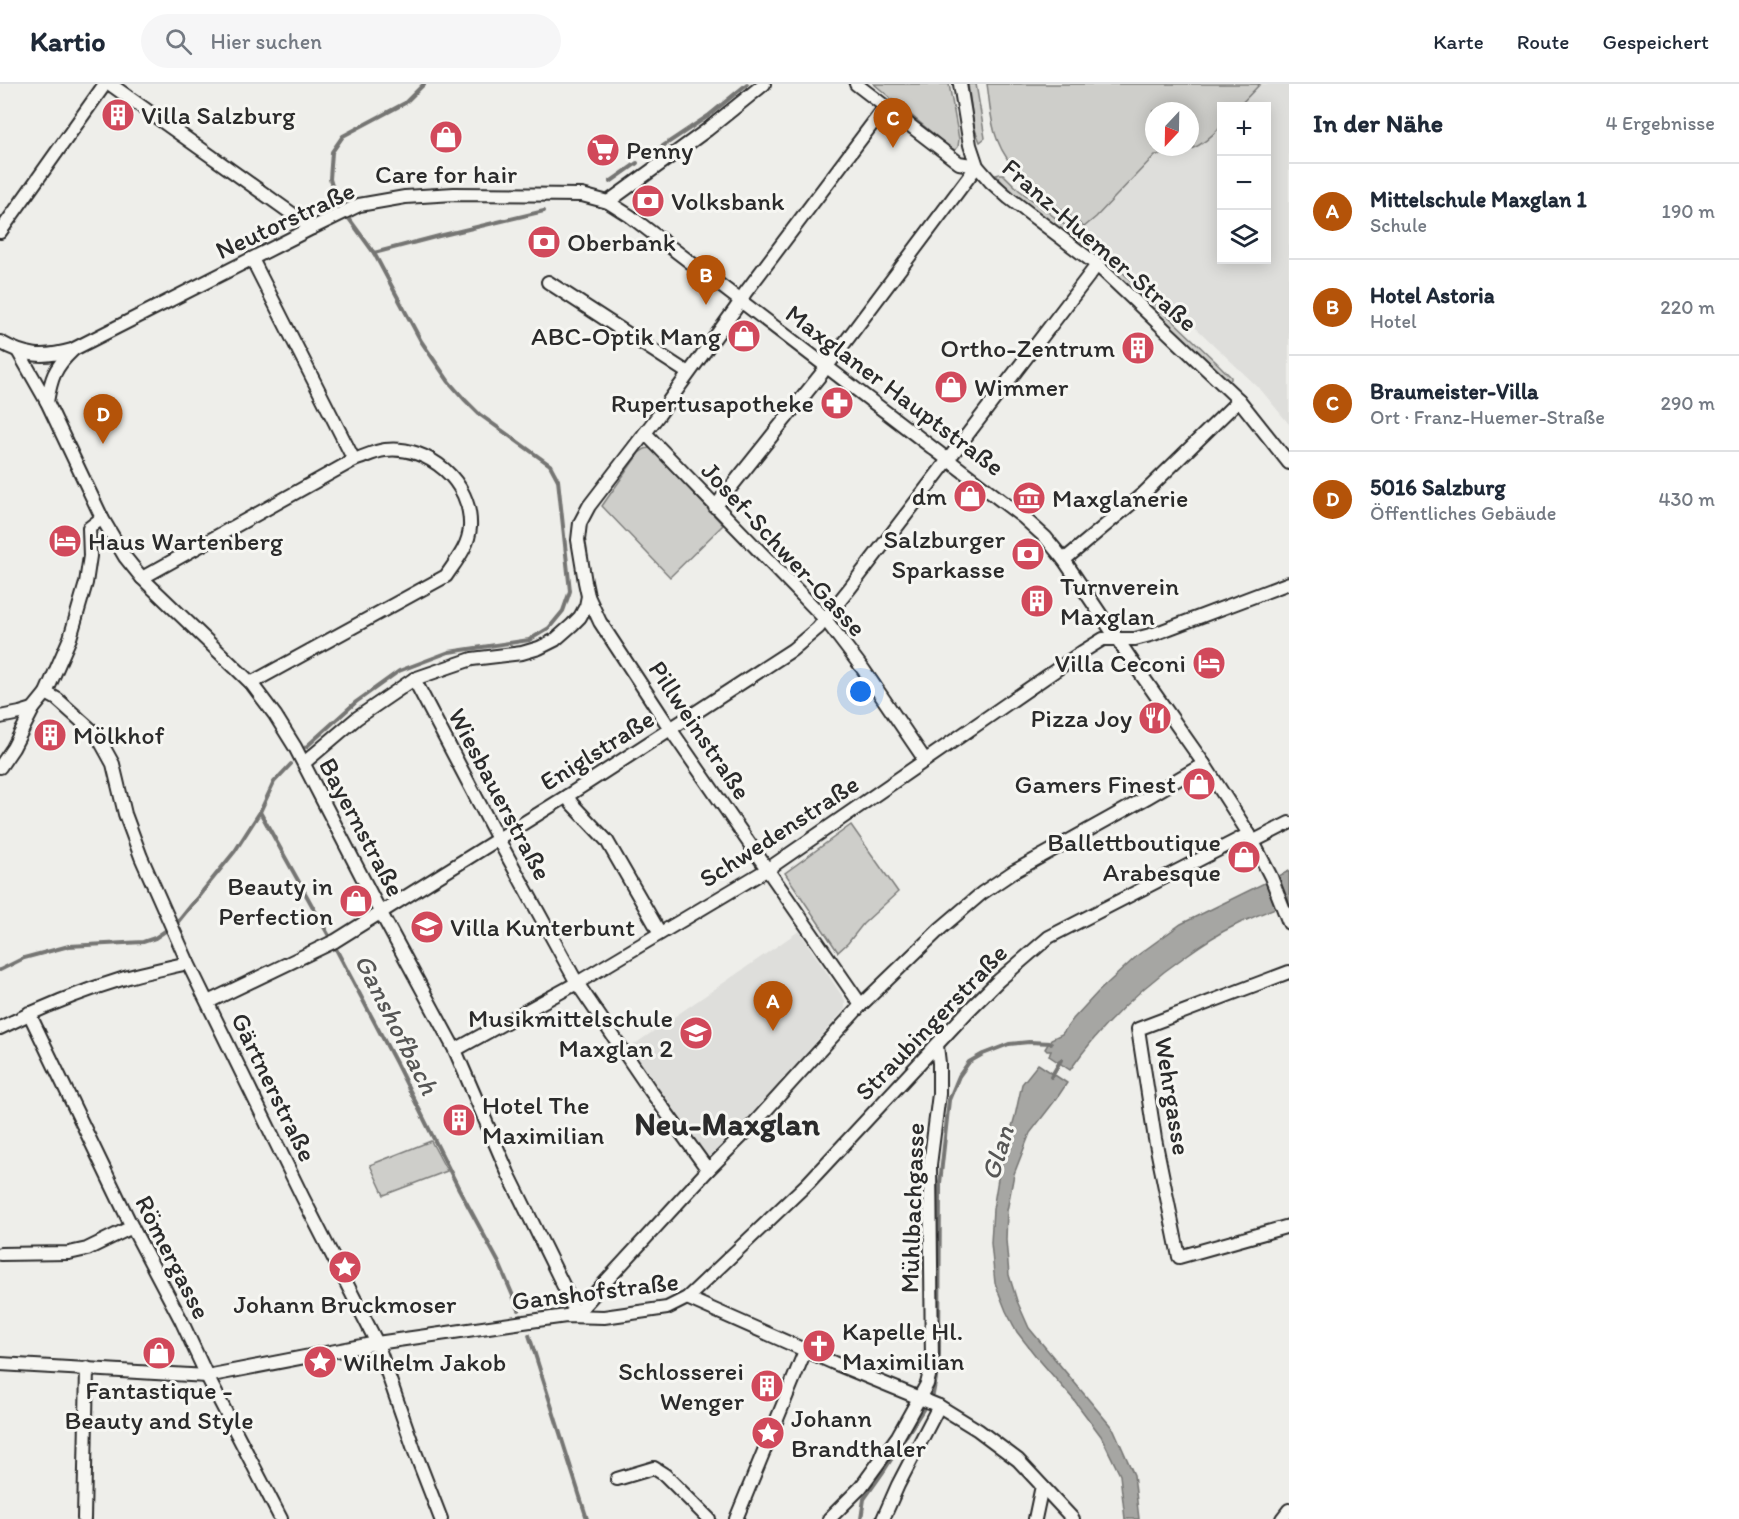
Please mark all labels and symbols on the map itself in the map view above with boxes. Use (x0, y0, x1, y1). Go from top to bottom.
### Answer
building icon: Villa Salzburg (100, 97, 136, 133)
pin: C (874, 98, 912, 148)
place label: Villa Salzburg (141, 99, 296, 131)
north arrow (1145, 102, 1199, 156)
shop icon: Care for hair (428, 119, 464, 155)
supermarket icon: Penny (585, 132, 621, 168)
place label: Penny (626, 134, 693, 166)
street label: Franz-Huemer-Straße (996, 151, 1204, 339)
place label: Care for hair (375, 158, 517, 190)
street label: Neutorstraße (210, 174, 360, 266)
bank icon: Volksbank (630, 183, 666, 219)
place label: Volksbank (671, 185, 785, 217)
bank icon: Oberbank (526, 224, 562, 260)
place label: Oberbank (567, 226, 676, 258)
pin: B (686, 256, 726, 305)
street label: Maxglaner Hauptstraße (779, 297, 1011, 483)
shop icon: ABC-Optik Mang (726, 318, 762, 354)
place label: ABC-Optik Mang (531, 320, 722, 352)
building icon: Ortho-Zentrum (1120, 330, 1156, 366)
place label: Ortho-Zentrum (940, 332, 1115, 364)
shop icon: Wimmer (933, 369, 969, 405)
place label: Wimmer (974, 371, 1069, 403)
pharmacy icon: Rupertusapotheke (819, 385, 855, 421)
place label: Rupertusapotheke (611, 387, 814, 419)
pin: D (84, 394, 122, 444)
street label: Josef-Schwer-Gasse (695, 455, 873, 643)
shop icon: dm (952, 478, 988, 514)
place label: dm (912, 480, 947, 512)
museum icon: Maxglanerie (1011, 480, 1047, 516)
place label: Maxglanerie (1052, 482, 1188, 514)
hotel icon: Haus Wartenberg (47, 523, 83, 559)
place label: Salzburger Sparkasse (883, 523, 1006, 585)
place label: Haus Wartenberg (88, 525, 284, 557)
bank icon: Salzburger Sparkasse (1010, 536, 1046, 572)
place label: Turnverein Maxglan (1060, 570, 1179, 632)
building icon: Turnverein Maxglan (1019, 583, 1055, 619)
hotel icon: Villa Ceconi (1191, 645, 1227, 681)
place label: Villa Ceconi (1055, 647, 1186, 679)
street label: Pillweinstraße (642, 654, 758, 806)
your location (846, 677, 875, 706)
restaurant icon: Pizza Joy (1137, 700, 1173, 736)
street label: Wiesbauerstraße (441, 702, 559, 886)
street label: Eniglstraße (534, 702, 660, 798)
place label: Pizza Joy (1030, 702, 1132, 734)
building icon: Mölkhof (32, 717, 68, 753)
place label: Mölkhof (73, 719, 164, 751)
street label: Bayernstraße (312, 752, 412, 902)
shop icon: Gamers Finest (1181, 766, 1217, 802)
street label: Schwedenstraße (693, 768, 865, 894)
place label: Gamers Finest (1015, 768, 1176, 800)
place label: Ballettboutique Arabesque (1047, 826, 1221, 888)
shop icon: Ballettboutique Arabesque (1226, 839, 1262, 875)
place label: Beauty in Perfection (218, 870, 333, 932)
shop icon: Beauty in Perfection (338, 883, 374, 919)
school or university icon: Villa Kunterbunt (409, 909, 445, 945)
place label: Villa Kunterbunt (450, 911, 635, 943)
street label: Straubingerstraße (848, 937, 1014, 1107)
water label: Ganshofbach (347, 948, 447, 1100)
pin: A (754, 982, 792, 1031)
place label: Musikmittelschule Maxglan 2 (468, 1002, 673, 1064)
street label: Gärtnerstraße (224, 1007, 324, 1167)
school or university icon: Musikmittelschule Maxglan 2 (678, 1015, 714, 1051)
street label: Wehrgasse (1148, 1035, 1198, 1157)
place label: Hotel The Maximilian (482, 1089, 605, 1151)
building icon: Hotel The Maximilian (441, 1102, 477, 1138)
district label: Neu-Maxglan (634, 1105, 821, 1143)
water label: Glan (973, 1121, 1021, 1184)
street label: Mühlbachgasse (893, 1122, 931, 1294)
street label: Römergasse (128, 1190, 218, 1324)
place icon: Johann Bruckmoser (327, 1249, 363, 1285)
street label: Ganshofstraße (510, 1265, 680, 1317)
place label: Johann Bruckmoser (234, 1288, 457, 1320)
place label: Kapelle Hl. Maximilian (842, 1315, 965, 1377)
church icon: Kapelle Hl. Maximilian (801, 1328, 837, 1364)
shop icon: Fantastique - Beauty and Style (141, 1335, 177, 1371)
place icon: Wilhelm Jakob (302, 1344, 338, 1380)
place label: Wilhelm Jakob (343, 1346, 506, 1378)
place label: Schlosserei Wenger (618, 1355, 745, 1417)
building icon: Schlosserei Wenger (749, 1368, 785, 1404)
place label: Fantastique - Beauty and Style (64, 1374, 254, 1436)
place label: Johann Brandthaler (791, 1402, 926, 1464)
place icon: Johann Brandthaler (750, 1415, 786, 1451)

